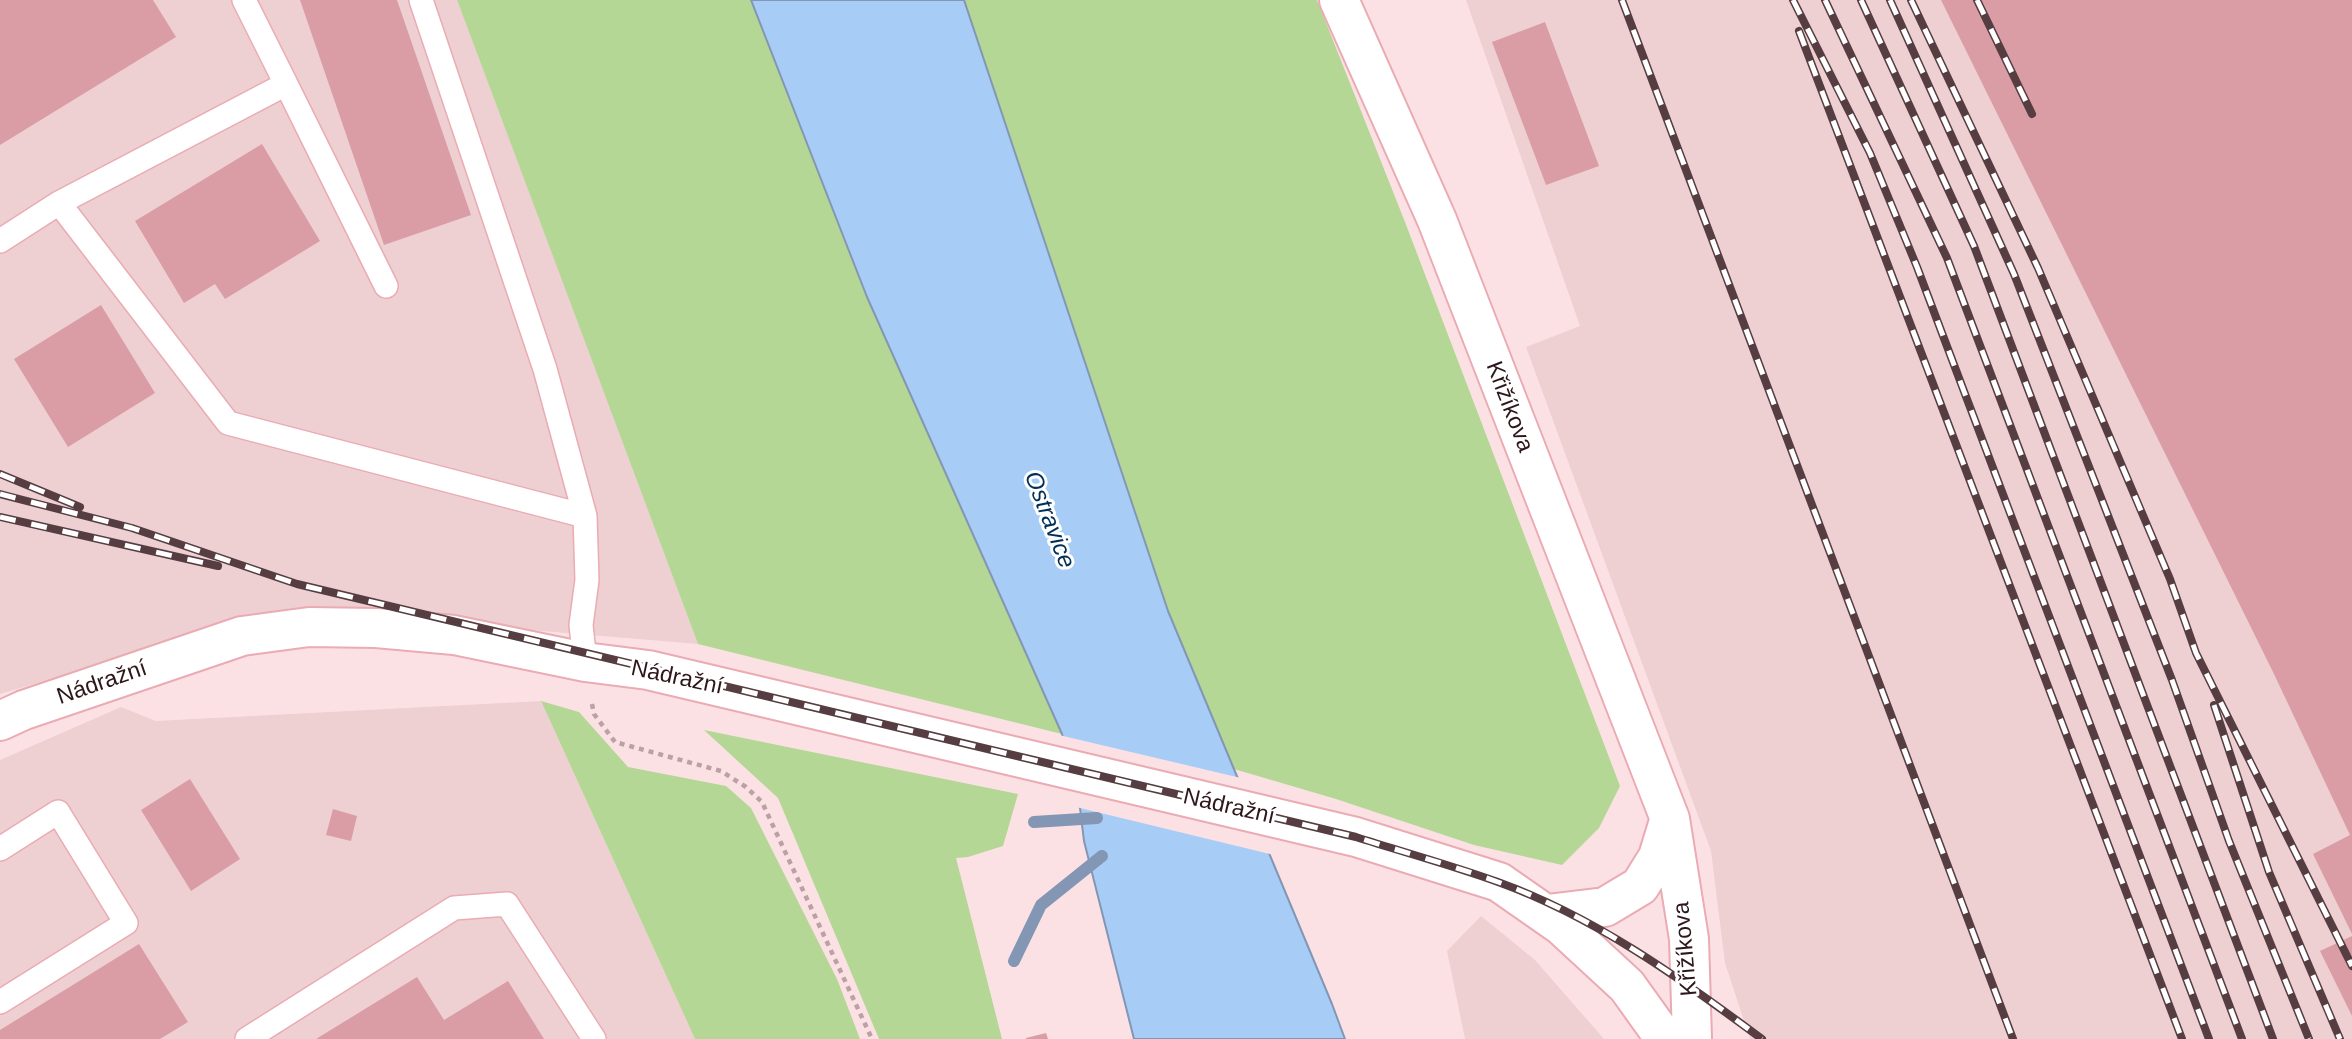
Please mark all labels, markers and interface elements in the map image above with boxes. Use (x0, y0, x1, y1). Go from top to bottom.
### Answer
street label: Křižíkova (1479, 358, 1539, 456)
water label: Ostravice (1017, 468, 1081, 572)
street label: Nádražní (53, 655, 151, 711)
street label: Nádražní (628, 655, 726, 701)
street label: Nádražní (1180, 783, 1278, 831)
street label: Křižíkova (1668, 901, 1704, 997)

